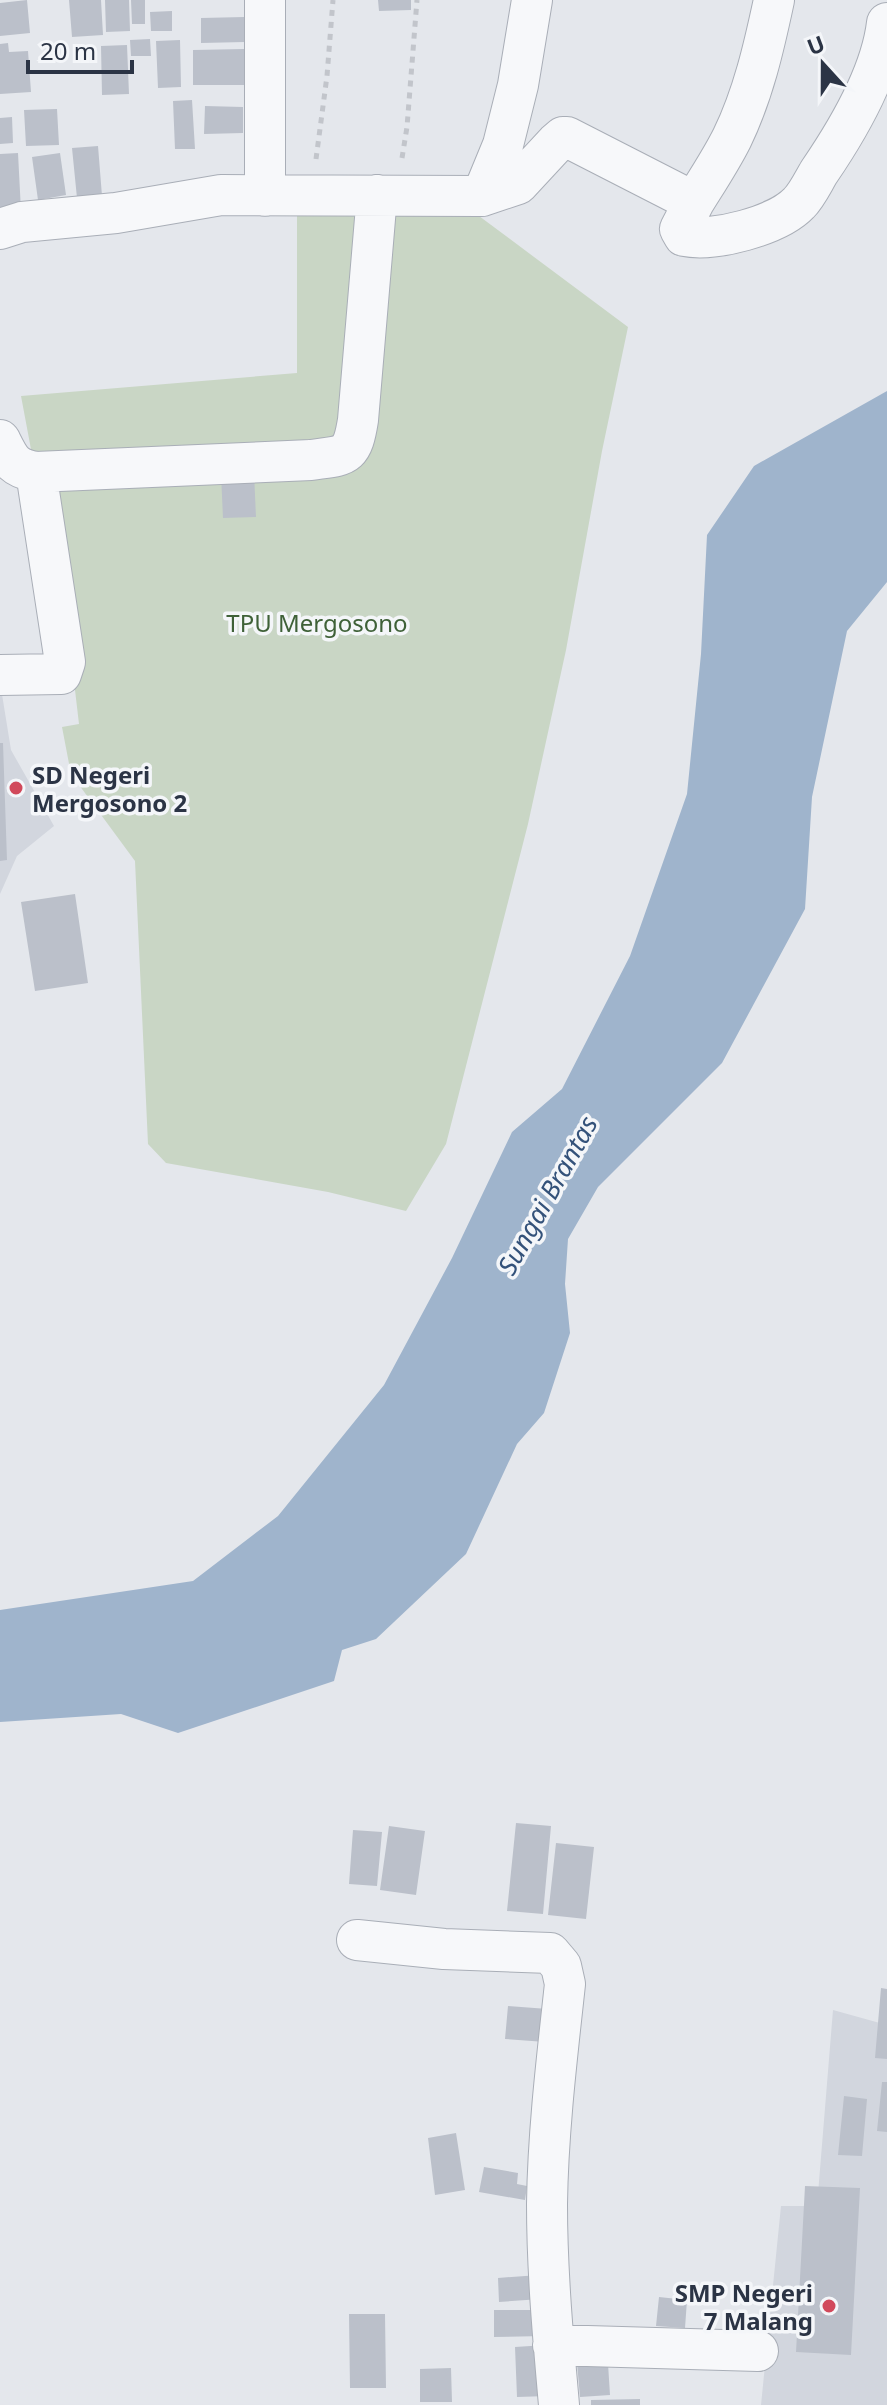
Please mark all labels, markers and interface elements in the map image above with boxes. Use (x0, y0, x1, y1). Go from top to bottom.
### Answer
scale bar (28, 24, 132, 74)
north arrow (783, 24, 863, 104)
text: U (802, 27, 829, 61)
text: 20 m (40, 34, 96, 67)
park label: TPU Mergosono (226, 606, 408, 639)
place label: SD Negeri Mergosono 2 (32, 758, 187, 819)
marker: SD Negeri Mergosono 2 (7, 779, 25, 797)
water label: Sungai Brantas (488, 1109, 606, 1281)
place label: SMP Negeri 7 Malang (675, 2276, 813, 2337)
marker: SMP Negeri 7 Malang (820, 2297, 838, 2315)

